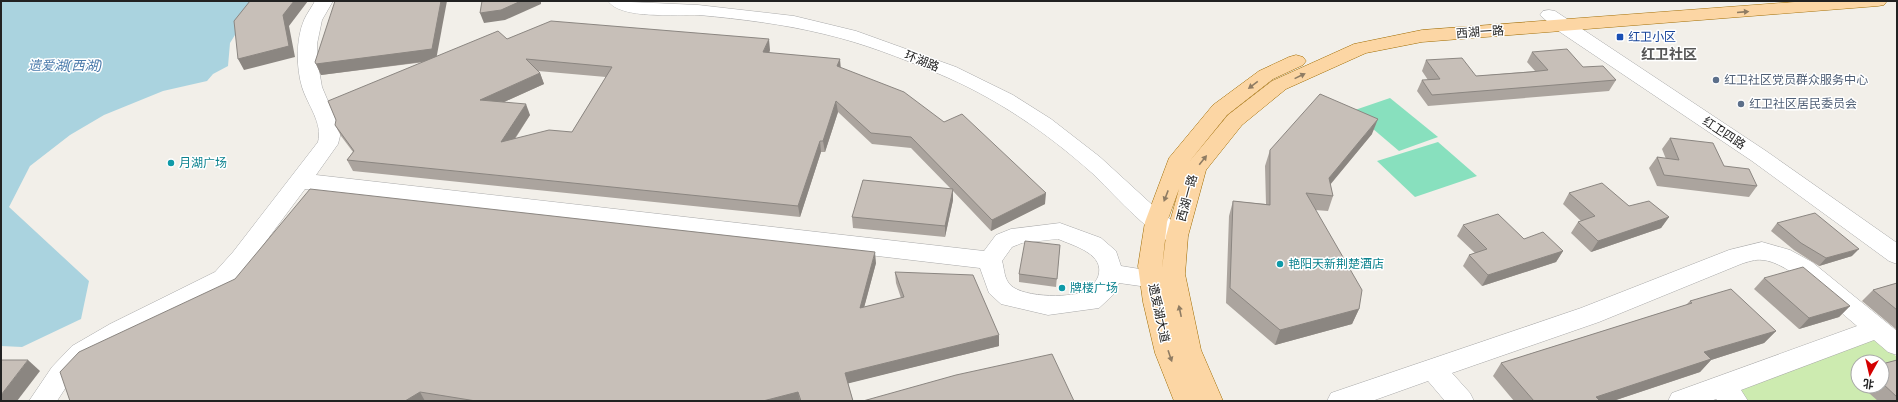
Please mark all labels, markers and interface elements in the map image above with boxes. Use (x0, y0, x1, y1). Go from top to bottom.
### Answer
one-way arrow (1737, 8, 1749, 15)
street label: 西湖一路 (1456, 23, 1504, 41)
place label: 红卫小区 (1628, 30, 1676, 44)
marker: 红卫小区 (1615, 32, 1625, 42)
district label: 红卫社区 (1641, 46, 1697, 63)
street label: 环湖路 (903, 48, 941, 74)
water label: 遗爱湖(西湖) (28, 58, 102, 73)
one-way arrow (1294, 73, 1305, 79)
place label: 红卫社区党员群众服务中心 (1724, 73, 1868, 87)
marker: 红卫社区党员群众服务中心 (1711, 75, 1721, 85)
one-way arrow (1247, 81, 1258, 89)
place label: 红卫社区居民委员会 (1749, 97, 1857, 111)
marker: 红卫社区居民委员会 (1736, 99, 1746, 109)
street label: 红卫四路 (1700, 114, 1748, 152)
one-way arrow (1198, 154, 1207, 165)
place label: 月湖广场 (179, 156, 227, 170)
marker: 月湖广场 (166, 158, 176, 168)
street label: 西湖一路 (1174, 173, 1200, 223)
one-way arrow (1162, 190, 1168, 202)
place label: 艳阳天新荆楚酒店 (1288, 257, 1384, 271)
marker: 艳阳天新荆楚酒店 (1275, 259, 1285, 269)
place label: 牌楼广场 (1070, 281, 1118, 295)
street label: 遗爱湖大道 (1146, 282, 1172, 344)
marker: 牌楼广场 (1057, 283, 1067, 293)
one-way arrow (1176, 305, 1182, 317)
one-way arrow (1167, 350, 1173, 362)
north arrow (1850, 354, 1890, 394)
text: 北 (1862, 376, 1875, 391)

